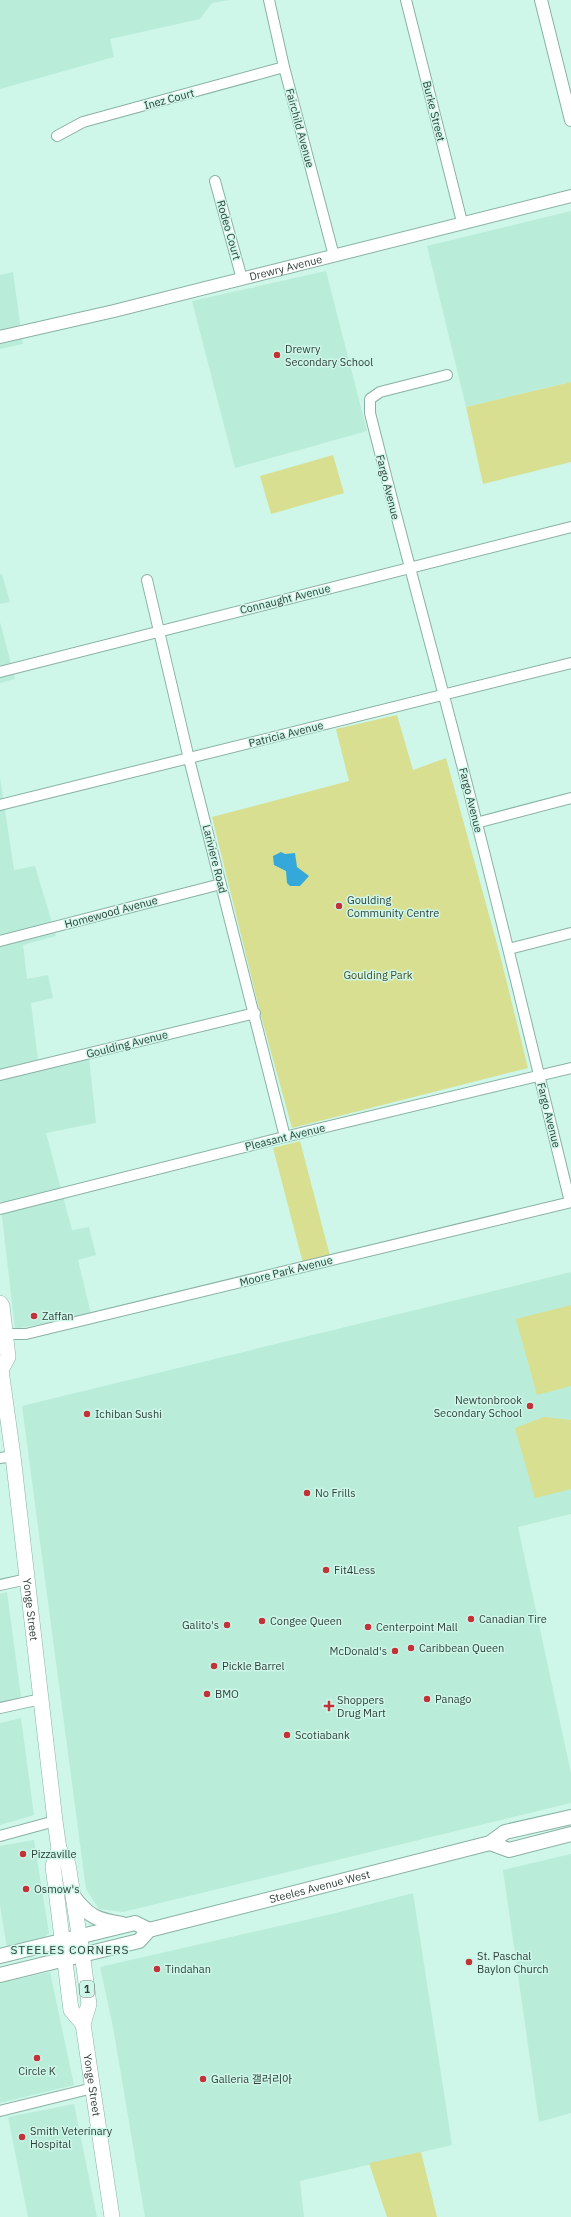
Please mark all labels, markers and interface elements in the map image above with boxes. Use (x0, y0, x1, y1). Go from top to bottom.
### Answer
street label: Burke Street (420, 79, 448, 143)
street label: Inez Court (142, 86, 196, 112)
street label: Fairchild Avenue (283, 87, 317, 169)
street label: Rodeo Court (214, 199, 244, 262)
street label: Drewry Avenue (248, 252, 324, 284)
place label: Drewry Secondary School (285, 342, 373, 369)
marker: Drewry Secondary School (272, 350, 282, 360)
street label: Fargo Avenue (373, 453, 403, 521)
street label: Connaught Avenue (238, 581, 332, 617)
street label: Patricia Avenue (247, 718, 325, 750)
street label: Fargo Avenue (456, 766, 486, 834)
street label: Lariviere Road (200, 823, 230, 895)
street label: Homewood Avenue (63, 893, 159, 931)
place label: Goulding Community Centre (347, 893, 439, 920)
marker: Goulding Community Centre (334, 901, 344, 911)
park label: Goulding Park (343, 968, 413, 982)
street label: Goulding Avenue (85, 1027, 169, 1061)
street label: Fargo Avenue (534, 1081, 564, 1149)
street label: Pleasant Avenue (243, 1120, 327, 1154)
street label: Moore Park Avenue (238, 1253, 334, 1289)
place label: Zaffan (42, 1309, 74, 1323)
marker: Zaffan (29, 1311, 39, 1321)
place label: Newtonbrook Secondary School (434, 1393, 522, 1420)
marker: Newtonbrook Secondary School (525, 1401, 535, 1411)
place label: Ichiban Sushi (95, 1407, 162, 1421)
marker: Ichiban Sushi (82, 1409, 92, 1419)
place label: No Frills (315, 1486, 356, 1500)
marker: No Frills (302, 1488, 312, 1498)
place label: Fit4Less (334, 1563, 375, 1577)
marker: Fit4Less (321, 1565, 331, 1575)
street label: Yonge Street (20, 1577, 41, 1642)
place label: Canadian Tire (479, 1612, 547, 1626)
place label: Congee Queen (270, 1614, 342, 1628)
marker: Canadian Tire (466, 1614, 476, 1624)
marker: Congee Queen (257, 1616, 267, 1626)
place label: Galito's (182, 1618, 219, 1632)
marker: Galito's (222, 1620, 232, 1630)
place label: Centerpoint Mall (376, 1620, 458, 1634)
marker: Centerpoint Mall (363, 1622, 373, 1632)
place label: Caribbean Queen (419, 1641, 504, 1655)
marker: Caribbean Queen (406, 1643, 416, 1653)
place label: McDonald's (329, 1644, 387, 1658)
marker: McDonald's (390, 1646, 400, 1656)
place label: Pickle Barrel (222, 1659, 284, 1673)
marker: Pickle Barrel (209, 1661, 219, 1671)
place label: BMO (215, 1687, 239, 1701)
marker: BMO (202, 1689, 212, 1699)
place label: Panago (435, 1692, 471, 1706)
place label: Shoppers Drug Mart (337, 1693, 386, 1720)
marker: Panago (422, 1694, 432, 1704)
marker: Shoppers Drug Mart (324, 1701, 334, 1711)
place label: Scotiabank (295, 1728, 350, 1742)
marker: Scotiabank (282, 1730, 292, 1740)
place label: Pizzaville (31, 1847, 77, 1861)
marker: Pizzaville (18, 1849, 28, 1859)
street label: Steeles Avenue West (268, 1867, 372, 1906)
place label: Osmow's (34, 1882, 80, 1896)
marker: Osmow's (21, 1884, 31, 1894)
district label: STEELES CORNERS (10, 1942, 130, 1957)
place label: St. Paschal Baylon Church (477, 1949, 549, 1976)
marker: St. Paschal Baylon Church (464, 1957, 474, 1967)
place label: Tindahan (165, 1962, 211, 1976)
marker: Tindahan (152, 1964, 162, 1974)
road number: 1 (80, 1981, 94, 1997)
marker: Circle K (32, 2053, 42, 2063)
street label: Yonge Street (81, 2053, 104, 2117)
place label: Circle K (18, 2064, 56, 2078)
place label: Galleria 갤러리아 (211, 2072, 292, 2086)
marker: Galleria 갤러리아 (198, 2074, 208, 2084)
place label: Smith Veterinary Hospital (30, 2124, 113, 2151)
marker: Smith Veterinary Hospital (17, 2132, 27, 2142)

